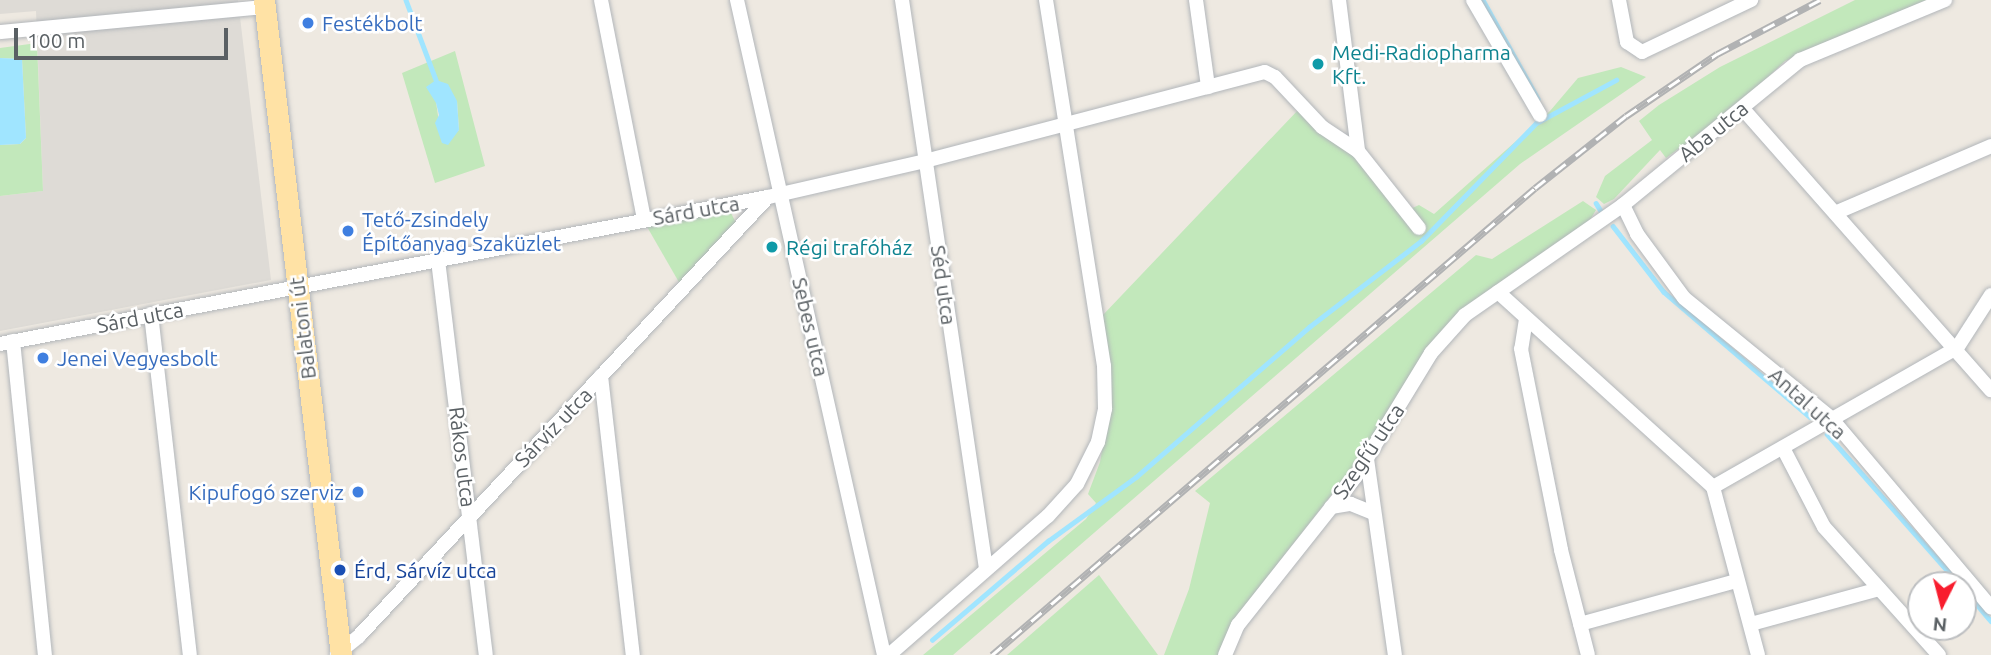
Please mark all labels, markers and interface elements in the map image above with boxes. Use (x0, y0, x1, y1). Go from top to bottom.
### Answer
place label: Festékbolt (322, 10, 422, 36)
scale bar (18, 14, 231, 58)
marker: Festékbolt (300, 15, 316, 31)
text: 100 m (27, 28, 85, 52)
place label: Medi-Radiopharma Kft. (1332, 39, 1511, 89)
marker: Medi-Radiopharma Kft. (1310, 56, 1326, 72)
street label: Aba utca (1673, 95, 1753, 167)
street label: Sárd utca (651, 190, 741, 230)
place label: Tető-Zsindely Építőanyag Szaküzlet (362, 206, 561, 256)
marker: Tető-Zsindely Építőanyag Szaküzlet (340, 223, 356, 239)
place label: Régi trafóház (786, 234, 912, 260)
marker: Régi trafóház (764, 239, 780, 255)
street label: Séd utca (926, 243, 962, 327)
street label: Balatoni út (283, 275, 321, 381)
street label: Sebes utca (787, 275, 835, 379)
street label: Sárd utca (95, 296, 185, 338)
place label: Jenei Vegyesbolt (57, 345, 218, 371)
marker: Jenei Vegyesbolt (35, 350, 51, 366)
street label: Antal utca (1764, 362, 1852, 444)
street label: Sárvíz utca (509, 382, 597, 472)
street label: Szegfű utca (1327, 399, 1409, 503)
street label: Rákos utca (444, 405, 482, 509)
place label: Kipufogó szerviz (188, 479, 344, 505)
marker: Kipufogó szerviz (350, 484, 366, 500)
place label: Érd, Sárvíz utca (354, 557, 497, 583)
marker: Érd, Sárvíz utca (332, 562, 348, 578)
north arrow (1907, 571, 1977, 641)
text: N (1932, 613, 1948, 637)

